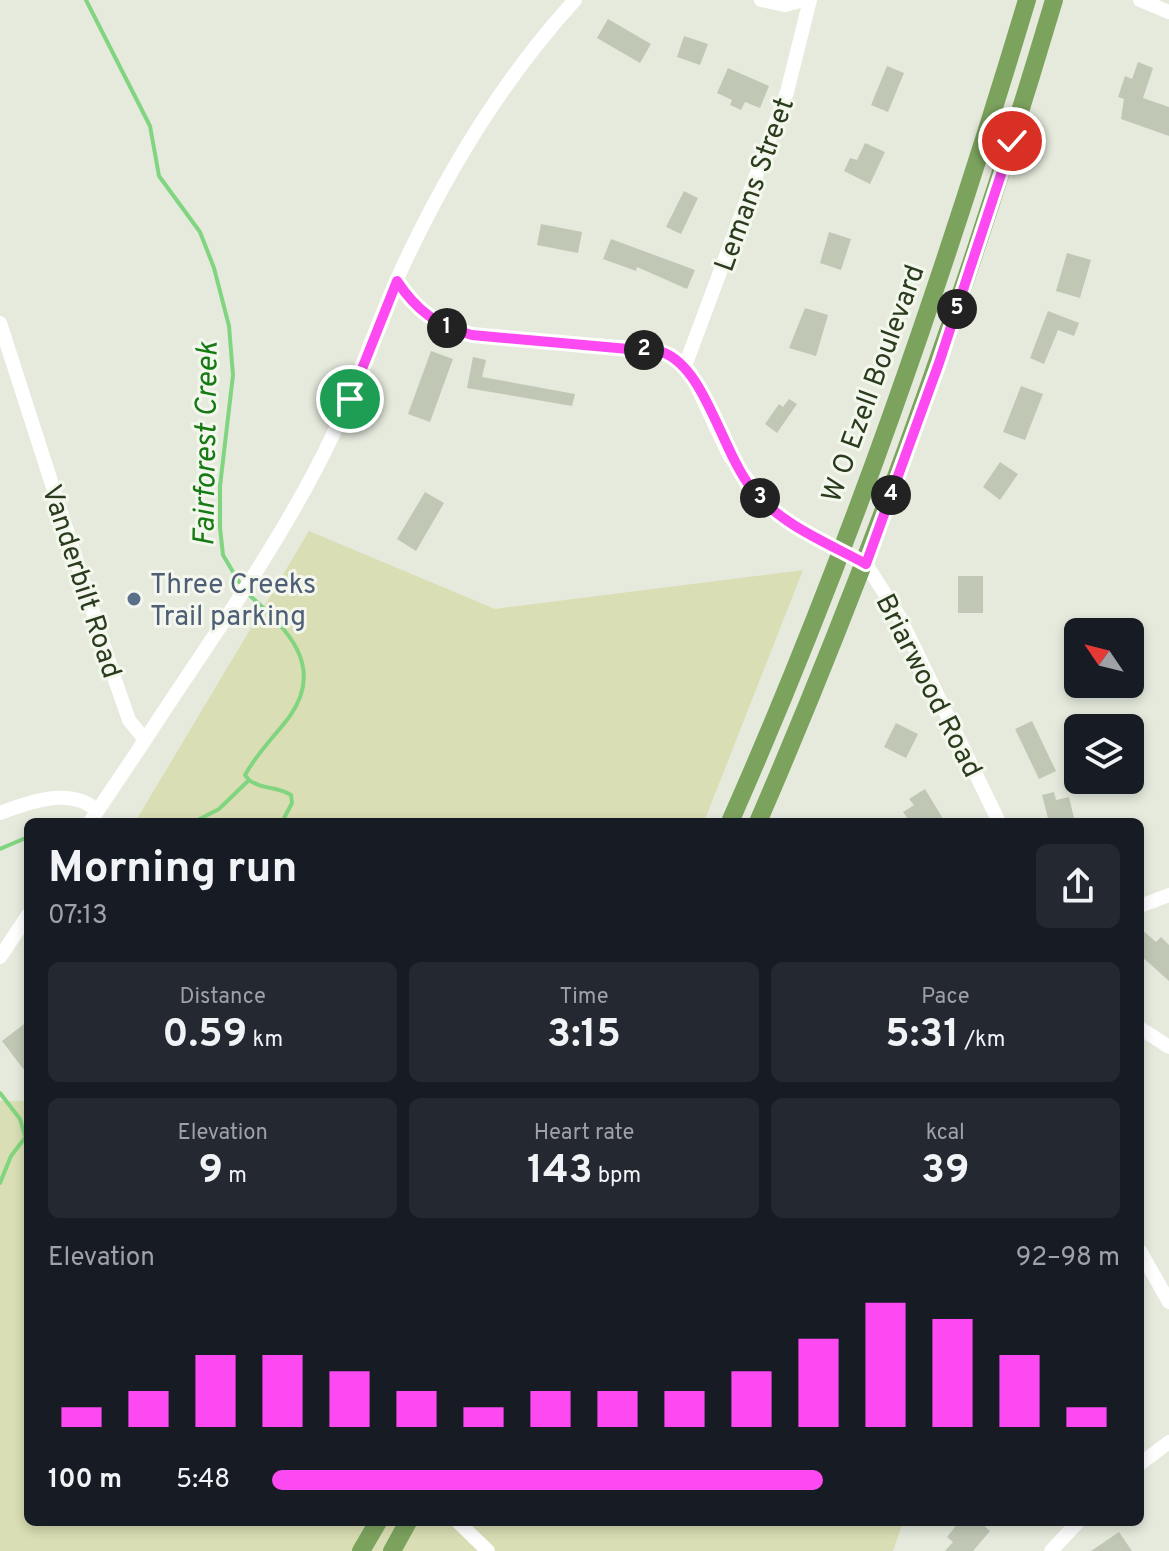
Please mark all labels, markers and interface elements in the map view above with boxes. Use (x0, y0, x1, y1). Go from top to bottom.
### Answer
street label: Lemans Street (708, 93, 804, 277)
pin (978, 107, 1046, 175)
icon: check (990, 119, 1034, 163)
street label: W O Ezell Boulevard (815, 260, 935, 508)
pin: 5 (937, 289, 977, 329)
text: 5 (950, 295, 964, 322)
pin: 1 (427, 308, 467, 348)
text: 1 (443, 314, 451, 341)
pin: 2 (624, 330, 664, 370)
text: 2 (637, 336, 651, 363)
water label: Fairforest Creek (187, 340, 228, 547)
pin (316, 365, 384, 433)
icon: arrive (328, 377, 372, 421)
pin: 4 (871, 475, 911, 515)
pin: 3 (740, 478, 780, 518)
street label: Vanderbilt Road (32, 481, 128, 683)
text: 4 (884, 481, 898, 508)
text: 3 (753, 484, 767, 511)
place label: Three Creeks Trail parking (150, 568, 316, 636)
street label: Briarwood Road (866, 588, 989, 784)
marker: Three Creeks Trail parking (125, 590, 143, 608)
north arrow (1064, 618, 1144, 698)
map controls (1064, 618, 1144, 794)
button: layers (1064, 714, 1144, 794)
text: Morning run (48, 842, 298, 898)
button: share (1036, 844, 1120, 928)
text: 07:13 (48, 900, 108, 933)
text: Distance (179, 984, 266, 1011)
text: Time (559, 984, 609, 1011)
text: Pace (921, 984, 970, 1011)
text: 0.59 (162, 1011, 247, 1061)
text: 3:15 (547, 1011, 621, 1061)
text: 5:31 (885, 1011, 959, 1061)
text: km (247, 1027, 283, 1054)
text: /km (959, 1027, 1005, 1054)
text: Elevation (177, 1120, 268, 1147)
text: Heart rate (534, 1120, 634, 1147)
text: kcal (926, 1120, 965, 1147)
text: 9 (198, 1147, 223, 1197)
text: 143 (527, 1147, 593, 1197)
text: 39 (921, 1147, 970, 1197)
text: m (223, 1163, 247, 1190)
text: bpm (593, 1163, 641, 1190)
text: Elevation (48, 1242, 155, 1275)
text: 92–98 m (1016, 1242, 1120, 1275)
text: 100 m (48, 1464, 122, 1497)
text: 5:48 (176, 1464, 230, 1497)

